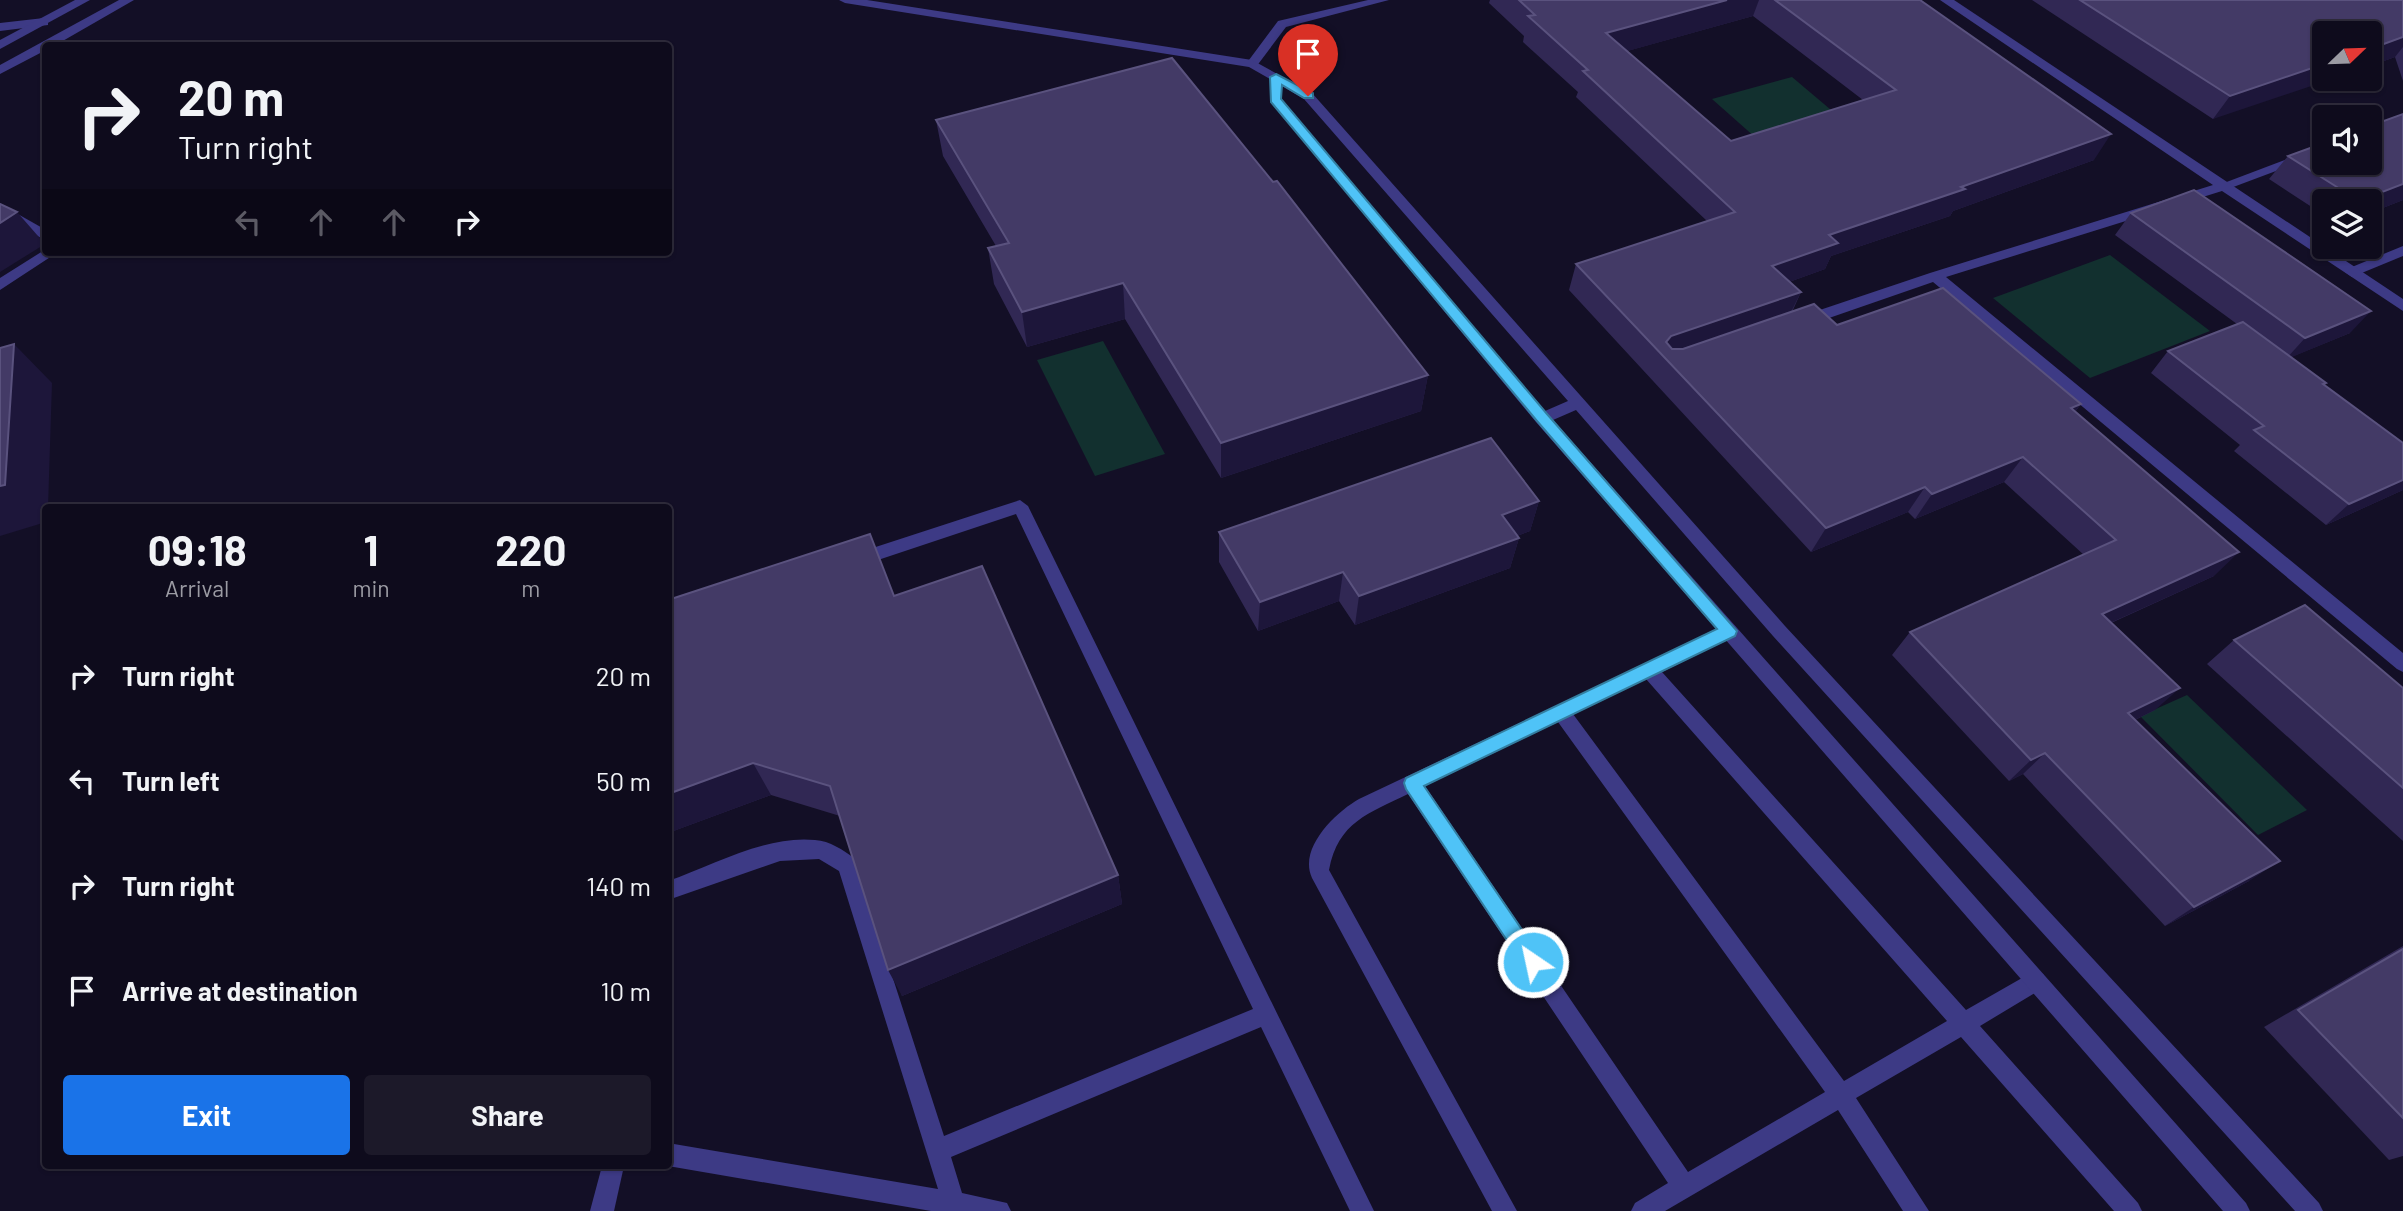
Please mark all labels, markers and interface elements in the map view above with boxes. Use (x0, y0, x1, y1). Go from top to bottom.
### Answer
north arrow (2312, 21, 2382, 91)
map controls (2312, 21, 2382, 259)
pin (1278, 24, 1338, 96)
icon: arrive (1289, 35, 1327, 73)
text: 20 m (178, 67, 284, 126)
icon: right (63, 70, 154, 161)
button: sound (2312, 105, 2382, 175)
text: Turn right (178, 127, 313, 165)
button: layers (2312, 189, 2382, 259)
icon: left (229, 203, 267, 241)
icon: ahead (302, 203, 340, 241)
icon: ahead (375, 203, 413, 241)
icon: right (448, 203, 486, 241)
text: 09:18 (148, 524, 247, 574)
text: 1 (364, 524, 378, 574)
text: 220 (495, 524, 566, 574)
text: Arrival (165, 574, 229, 602)
text: min (352, 574, 390, 602)
text: m (521, 574, 540, 602)
icon: right (63, 657, 101, 695)
text: Turn right (122, 660, 235, 691)
text: 20 m (596, 660, 651, 691)
icon: left (63, 762, 101, 800)
text: Turn left (122, 765, 220, 796)
text: 50 m (596, 765, 651, 796)
icon: right (63, 867, 101, 905)
text: Turn right (122, 870, 235, 901)
text: 140 m (586, 870, 651, 901)
position arrow (1496, 925, 1570, 999)
icon: arrive (63, 972, 101, 1010)
text: Arrive at destination (122, 975, 358, 1006)
text: 10 m (601, 975, 651, 1006)
button: Exit (63, 1075, 350, 1155)
button: Share (364, 1075, 651, 1155)

